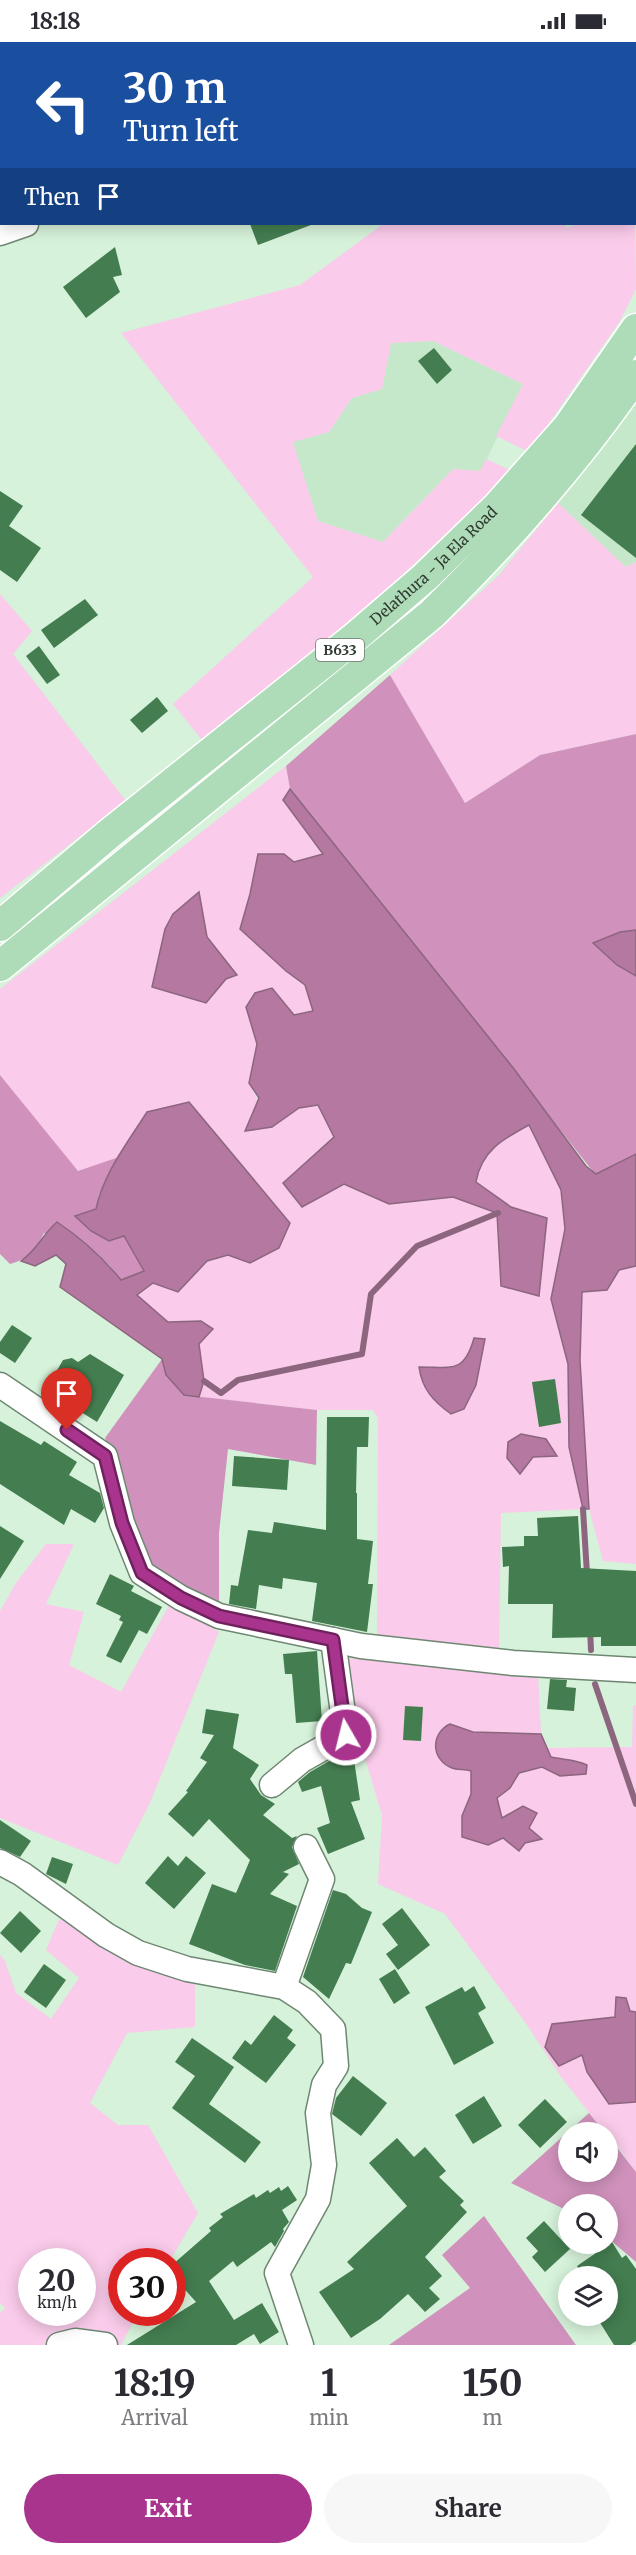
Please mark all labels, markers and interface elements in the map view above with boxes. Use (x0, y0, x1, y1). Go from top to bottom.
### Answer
text: 18:18 (30, 7, 81, 35)
text: 30 m (123, 62, 227, 114)
icon: left (24, 66, 102, 144)
text: Turn left (123, 114, 238, 148)
icon: arrive (92, 180, 125, 213)
text: Then (24, 183, 80, 211)
street label: Delathura - Ja Ela Road (366, 502, 501, 629)
road number: B633 (316, 639, 364, 661)
pin (41, 1368, 92, 1430)
icon: arrive (50, 1377, 83, 1410)
position arrow (314, 1703, 378, 1767)
map controls (558, 2122, 618, 2326)
button: sound (558, 2122, 618, 2182)
button: search (558, 2194, 618, 2254)
speed limit sign: 30 (108, 2248, 186, 2326)
text: 20 (38, 2261, 76, 2299)
button: layers (558, 2266, 618, 2326)
text: km/h (37, 2293, 77, 2312)
text: 18:19 (113, 2361, 196, 2406)
text: 1 (321, 2361, 337, 2406)
text: 150 (462, 2361, 523, 2406)
text: Arrival (121, 2405, 188, 2430)
text: min (309, 2405, 349, 2430)
text: m (482, 2405, 502, 2430)
button: Exit (24, 2474, 312, 2543)
button: Share (324, 2474, 612, 2543)

